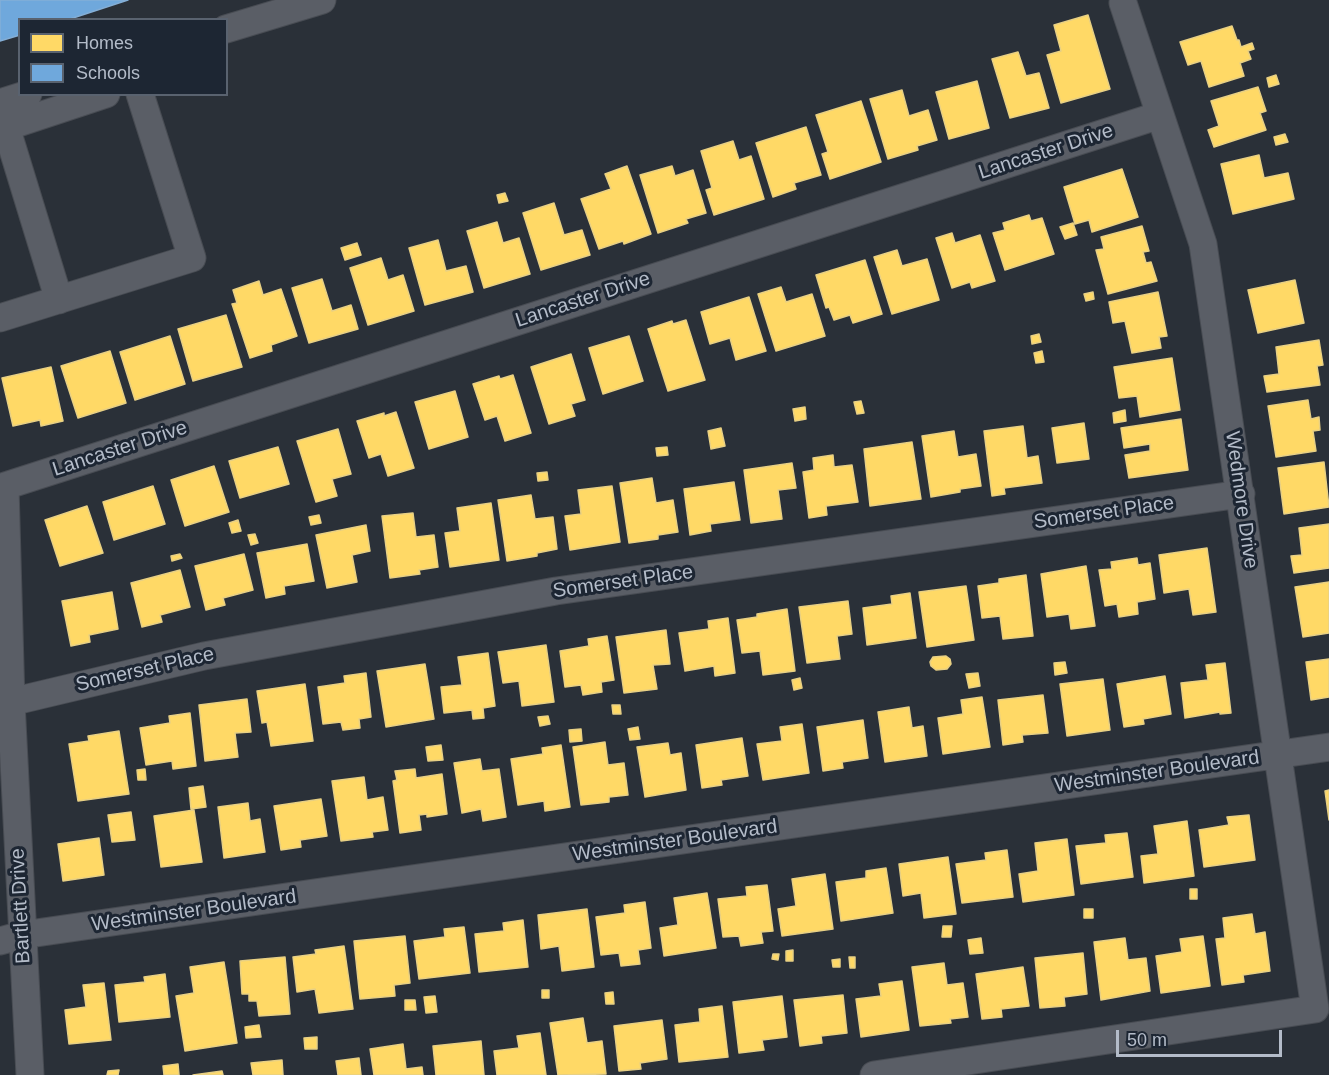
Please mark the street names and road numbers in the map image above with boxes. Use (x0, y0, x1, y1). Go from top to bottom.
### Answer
street label: Lancaster Drive (976, 119, 1116, 185)
street label: Lancaster Drive (513, 267, 653, 333)
street label: Lancaster Drive (50, 416, 190, 482)
street label: Wedmore Drive (1219, 430, 1263, 570)
street label: Somerset Place (1032, 491, 1176, 535)
street label: Somerset Place (551, 560, 695, 604)
street label: Somerset Place (74, 642, 216, 698)
street label: Westminster Boulevard (1053, 746, 1261, 798)
street label: Westminster Boulevard (571, 815, 779, 867)
street label: Bartlett Drive (6, 848, 36, 964)
street label: Westminster Boulevard (90, 885, 298, 937)

